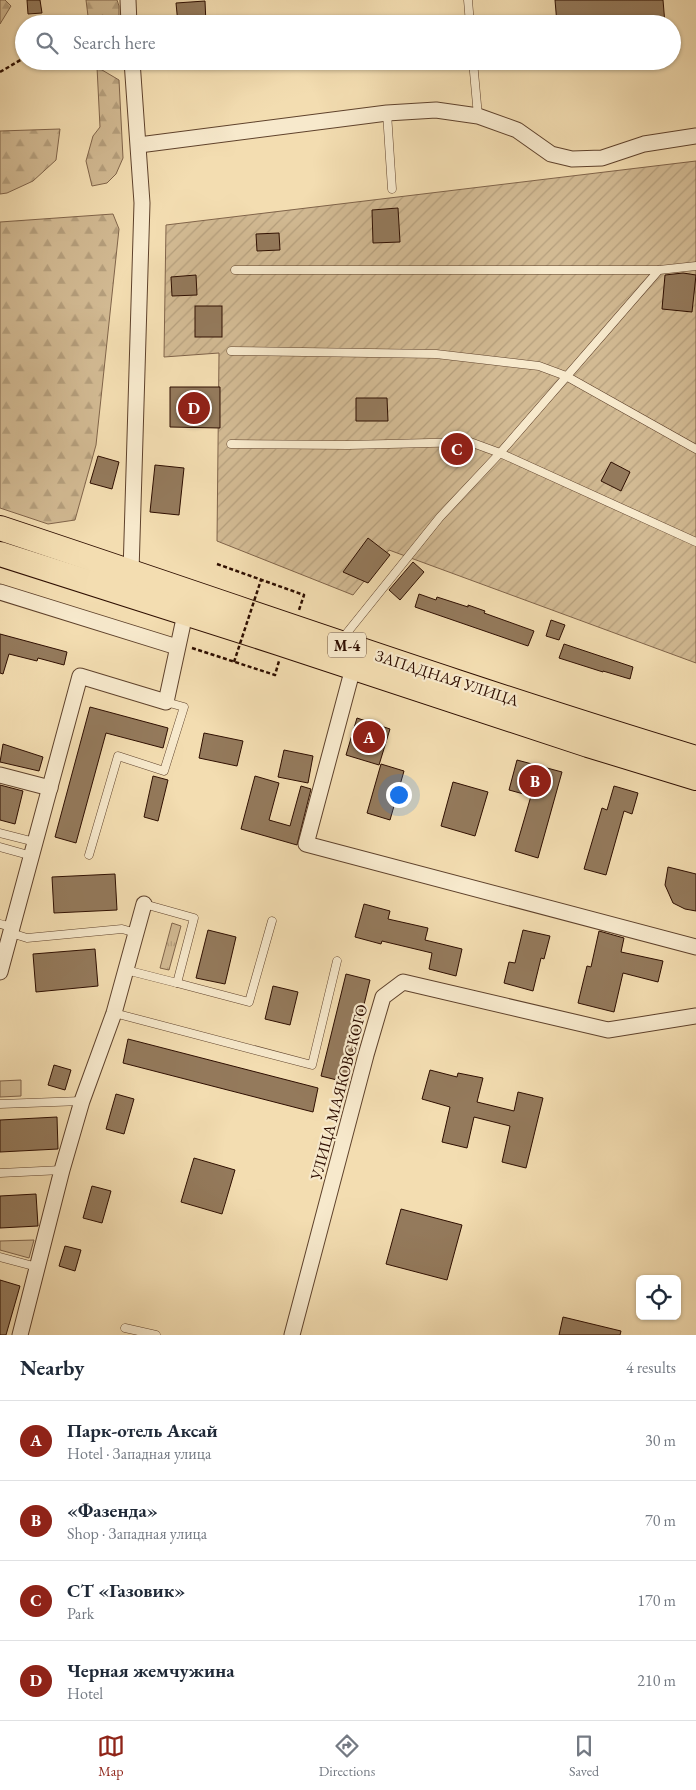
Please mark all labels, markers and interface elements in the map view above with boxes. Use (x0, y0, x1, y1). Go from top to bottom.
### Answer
search box (15, 15, 681, 70)
icon: search (33, 29, 61, 57)
text: Search here (73, 30, 155, 55)
pin: D (178, 389, 210, 427)
pin: C (441, 430, 473, 468)
road number: М-4 (328, 632, 366, 658)
street label: ЗАПАДНАЯ УЛИЦА (373, 645, 522, 711)
pin: A (353, 718, 385, 756)
pin: B (519, 762, 551, 800)
your location (386, 782, 412, 808)
street label: УЛИЦА МАЯКОВСКОГО (305, 1002, 373, 1183)
map controls (636, 1275, 681, 1320)
button: locate (636, 1275, 681, 1320)
text: Nearby (20, 1354, 84, 1381)
text: 4 results (626, 1357, 676, 1378)
text: Парк-отель Аксай (67, 1418, 218, 1443)
text: A (30, 1430, 42, 1451)
text: 30 m (645, 1430, 676, 1451)
text: Hotel · Западная улица (67, 1443, 211, 1464)
text: «Фазенда» (67, 1498, 158, 1523)
text: B (31, 1510, 41, 1531)
text: 70 m (645, 1510, 676, 1531)
text: Shop · Западная улица (67, 1523, 207, 1544)
text: СТ «Газовик» (67, 1578, 185, 1603)
text: C (30, 1590, 42, 1611)
text: 170 m (637, 1590, 676, 1611)
text: Park (67, 1603, 94, 1624)
text: Черная жемчужина (67, 1658, 234, 1683)
text: D (30, 1670, 42, 1691)
text: 210 m (637, 1670, 676, 1691)
text: Hotel (67, 1683, 103, 1704)
tab: Map (97, 1732, 125, 1780)
tab: Directions (319, 1732, 375, 1780)
tab: Saved (569, 1732, 599, 1780)

